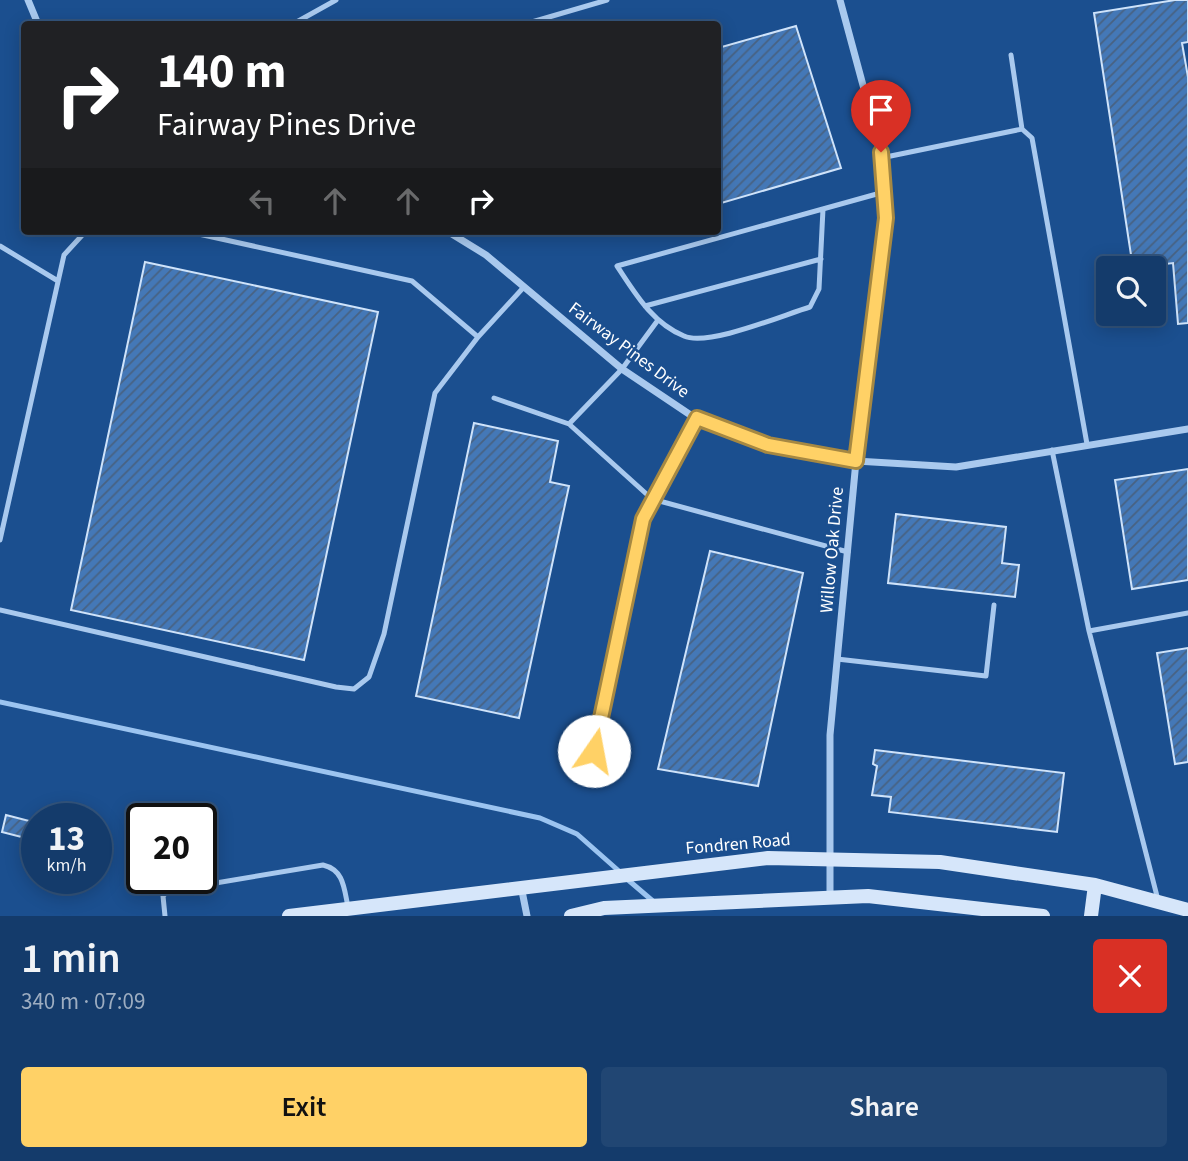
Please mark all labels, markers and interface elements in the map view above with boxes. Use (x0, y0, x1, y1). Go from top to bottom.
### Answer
text: 140 m (157, 37, 286, 107)
icon: right (42, 49, 133, 140)
pin (851, 80, 911, 152)
icon: arrive (862, 91, 900, 129)
text: Fairway Pines Drive (157, 102, 416, 148)
icon: left (243, 182, 281, 220)
icon: ahead (316, 182, 354, 220)
icon: ahead (389, 182, 427, 220)
icon: right (462, 182, 500, 220)
map controls (1096, 256, 1166, 326)
button: search (1096, 256, 1166, 326)
street label: Fairway Pines Drive (563, 296, 695, 404)
street label: Willow Oak Drive (814, 486, 850, 614)
position arrow (557, 714, 631, 788)
speed limit sign: 20 (126, 803, 217, 894)
text: 13 (48, 814, 85, 864)
street label: Fondren Road (684, 827, 792, 861)
text: km/h (47, 853, 86, 878)
text: 1 min (21, 929, 121, 989)
button: close (1093, 939, 1167, 1013)
text: 340 m · 07:09 (21, 985, 145, 1018)
button: Exit (21, 1067, 587, 1147)
button: Share (601, 1067, 1167, 1147)

